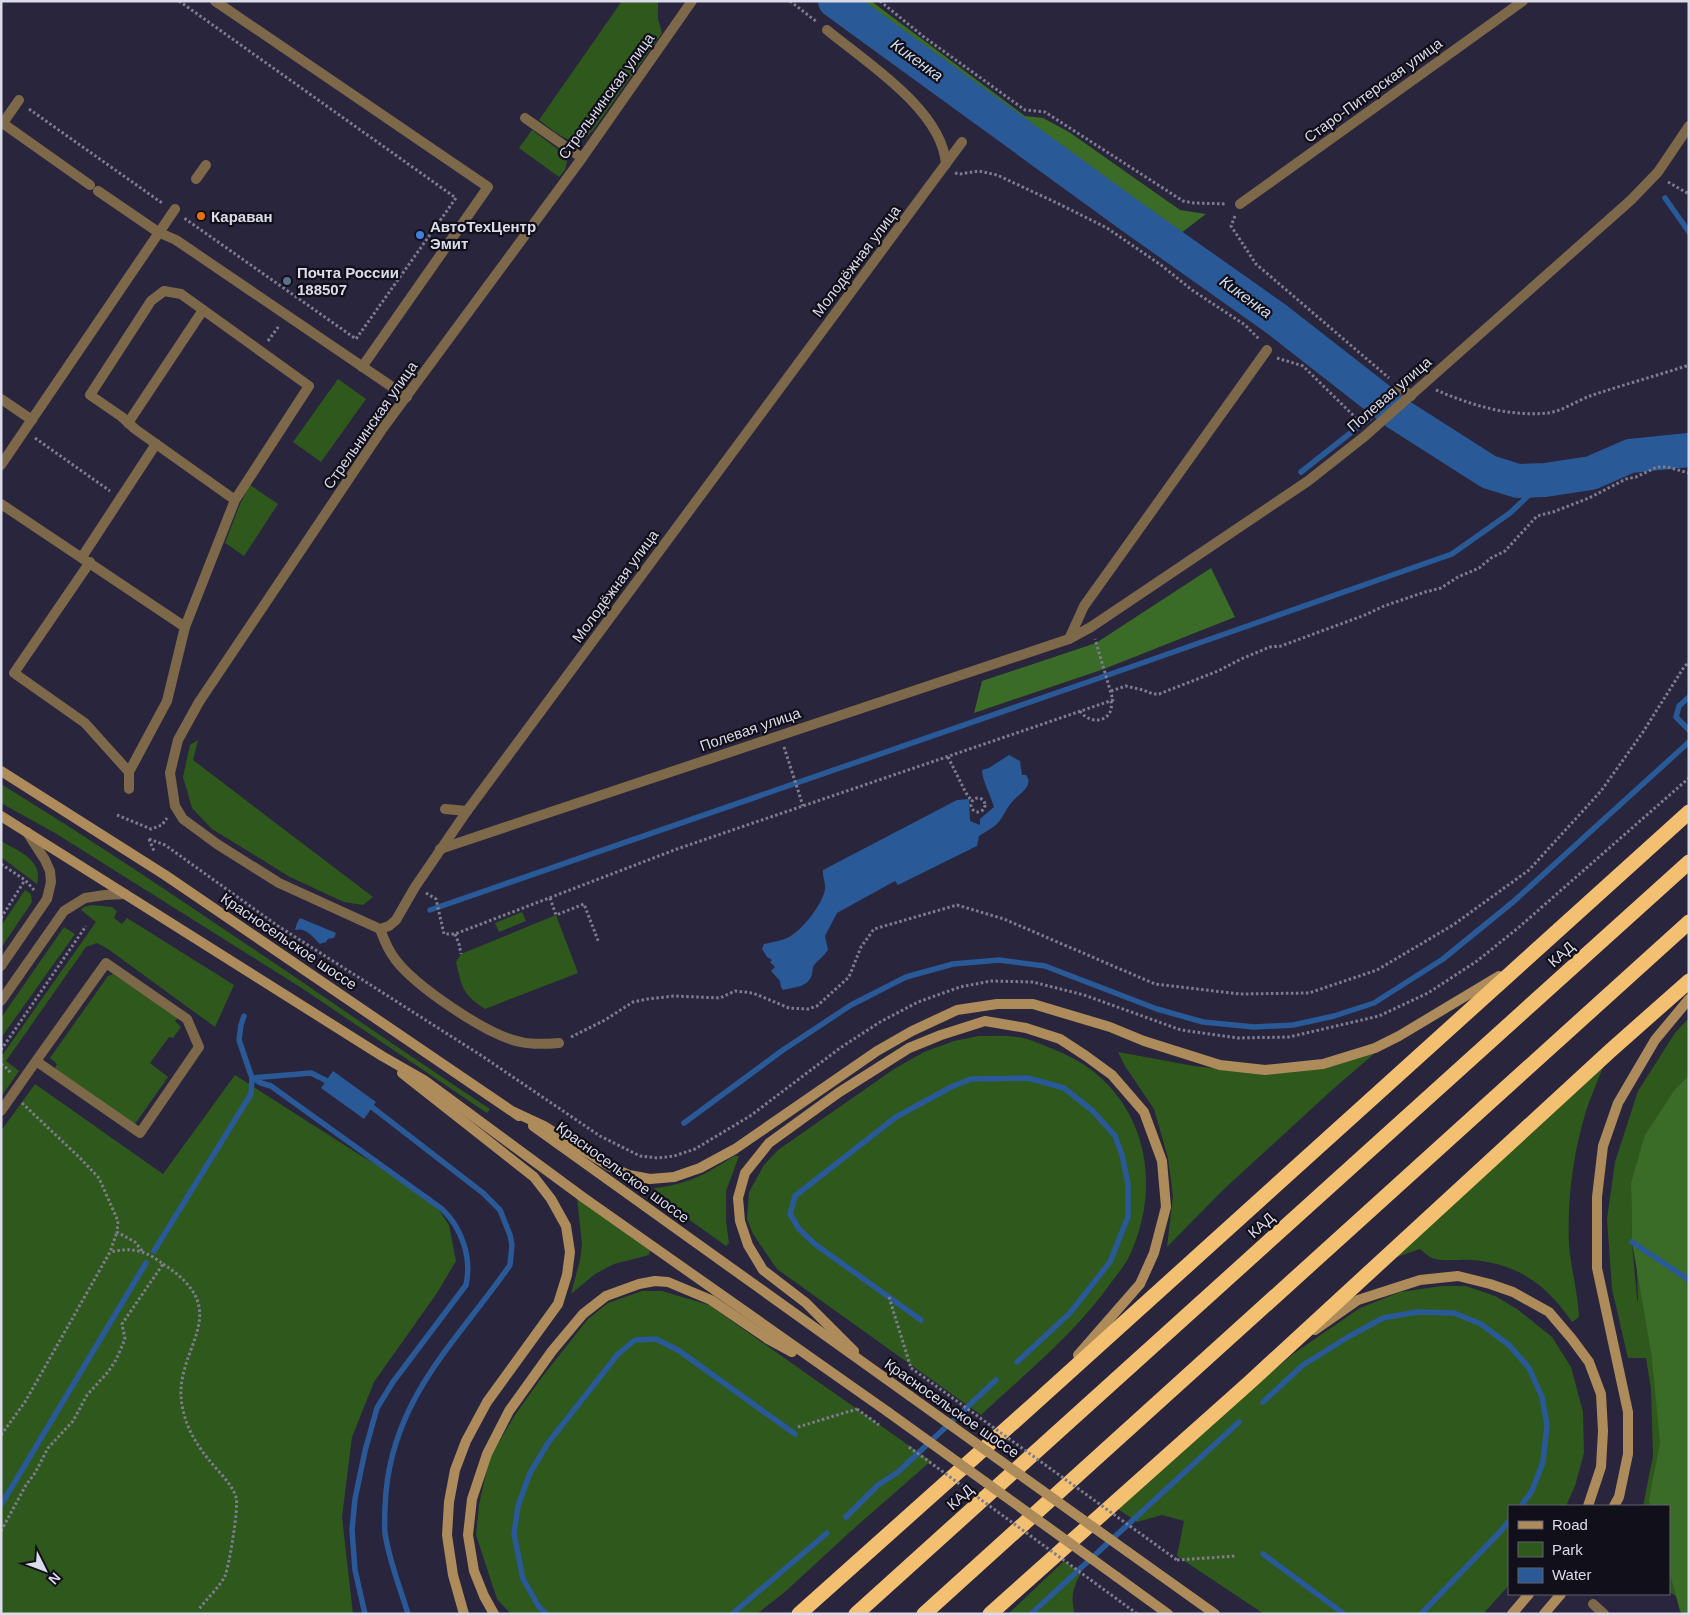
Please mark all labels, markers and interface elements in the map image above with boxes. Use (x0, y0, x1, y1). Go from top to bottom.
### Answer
street label: Стрельнинская улица (555, 29, 658, 162)
street label: Старо-Питерская улица (1301, 34, 1446, 146)
water label: Кикенка (888, 35, 946, 85)
street label: Молодёжная улица (809, 201, 904, 320)
place label: Караван (211, 208, 273, 225)
marker: Караван (195, 210, 207, 222)
place label: АвтоТехЦентр Эмит (430, 218, 536, 252)
marker: АвтоТехЦентр Эмит (414, 229, 426, 241)
place label: Почта России 188507 (297, 264, 399, 298)
water label: Кикенка (1217, 272, 1275, 322)
marker: Почта России 188507 (281, 275, 293, 287)
street label: Полевая улица (1344, 353, 1435, 435)
street label: Стрельнинская улица (320, 357, 421, 492)
street label: Молодёжная улица (568, 526, 662, 646)
street label: Полевая улица (697, 704, 803, 754)
street label: Красносельское шоссе (218, 889, 360, 993)
street label: КАД (1544, 938, 1578, 970)
street label: Красносельское шоссе (553, 1118, 693, 1226)
street label: КАД (1244, 1209, 1278, 1241)
street label: Красносельское шоссе (881, 1355, 1023, 1461)
street label: КАД (943, 1481, 977, 1513)
legend (1508, 1505, 1670, 1595)
text: Road (1552, 1516, 1588, 1533)
text: Park (1552, 1541, 1583, 1558)
north arrow (20, 1545, 70, 1595)
text: Water (1552, 1566, 1591, 1583)
text: N (45, 1570, 64, 1588)

